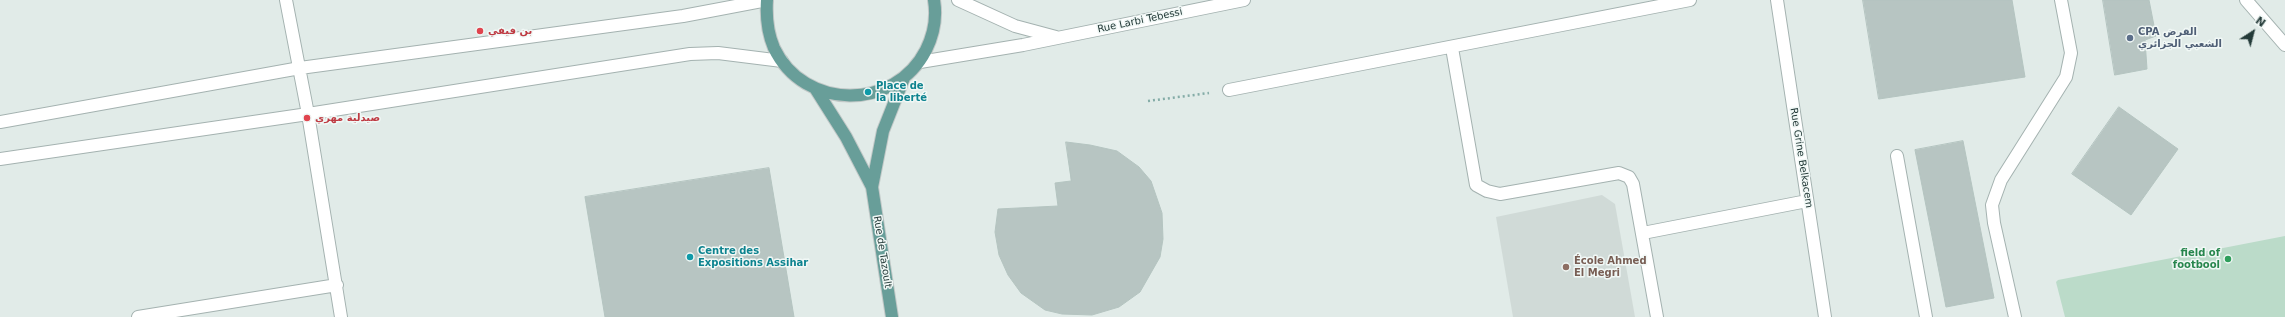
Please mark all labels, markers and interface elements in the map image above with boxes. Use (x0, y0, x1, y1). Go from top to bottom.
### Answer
street label: Rue Larbi Tebessi (1096, 6, 1184, 36)
north arrow (2233, 12, 2273, 52)
text: N (2253, 14, 2268, 30)
place label: بن فيفي (488, 25, 532, 37)
marker: بن فيفي (475, 26, 485, 36)
place label: CPA القرض الشعبي الجزائري (2138, 26, 2222, 50)
marker: CPA القرض الشعبي الجزائري (2125, 33, 2135, 43)
place label: Place de la liberté (876, 80, 927, 104)
marker: Place de la liberté (863, 87, 873, 97)
street label: Rue Grine Belkacem (1787, 107, 1815, 209)
place label: صيدلية مهري (315, 112, 380, 124)
marker: صيدلية مهري (302, 113, 312, 123)
street label: Rue de Tazoult (870, 215, 894, 289)
place label: Centre des Expositions Assihar (698, 245, 808, 268)
place label: field of footbool (2173, 247, 2220, 270)
marker: Centre des Expositions Assihar (685, 252, 695, 262)
marker: field of footbool (2223, 254, 2233, 264)
place label: École Ahmed El Megri (1574, 255, 1647, 278)
marker: École Ahmed El Megri (1561, 262, 1571, 272)

